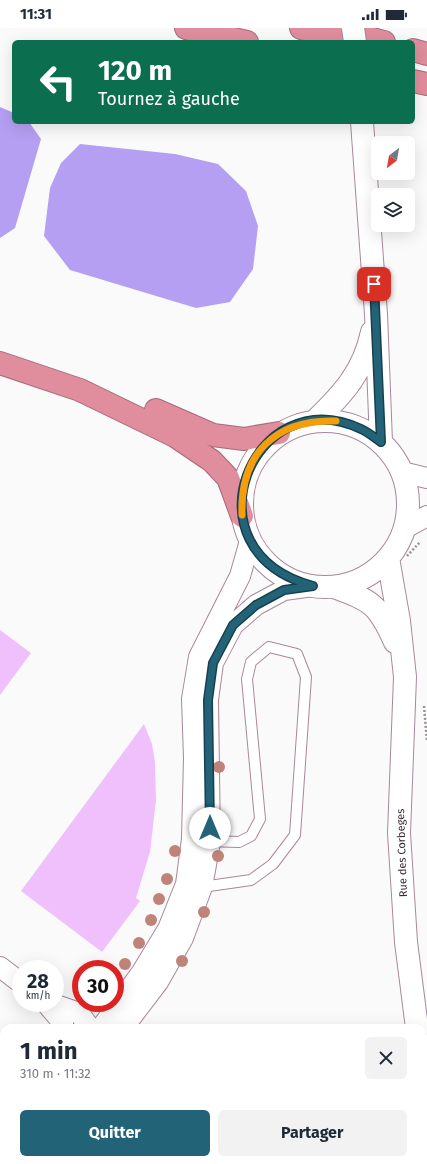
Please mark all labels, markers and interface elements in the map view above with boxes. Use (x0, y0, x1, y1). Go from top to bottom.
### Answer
text: 11:31 (20, 5, 52, 23)
text: 120 m (98, 54, 172, 87)
icon: left (32, 56, 84, 108)
text: Tournez à gauche (98, 88, 240, 110)
north arrow (371, 136, 415, 180)
map controls (371, 136, 415, 232)
button: layers (371, 188, 415, 232)
pin (357, 267, 391, 301)
icon: arrive (363, 273, 385, 295)
position arrow (189, 807, 231, 849)
street label: Rue des Corbeges (394, 809, 410, 897)
speed limit sign: 30 (72, 960, 124, 1012)
text: 28 (27, 969, 49, 993)
text: km/h (26, 990, 50, 1002)
text: 1 min (20, 1037, 78, 1065)
button: close (365, 1037, 407, 1079)
text: 310 m · 11:32 (20, 1066, 91, 1081)
button: Quitter (20, 1110, 210, 1156)
button: Partager (218, 1110, 407, 1156)

